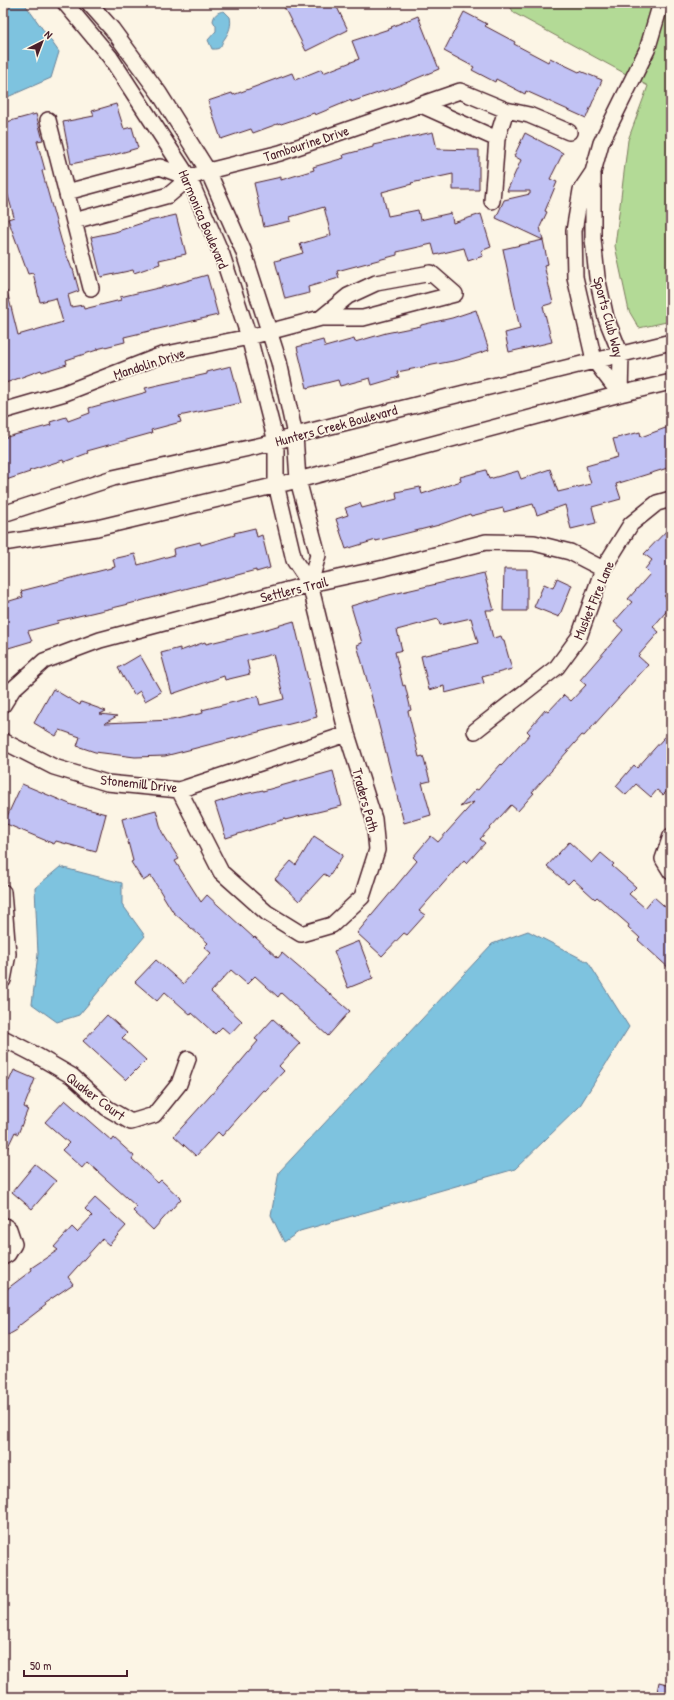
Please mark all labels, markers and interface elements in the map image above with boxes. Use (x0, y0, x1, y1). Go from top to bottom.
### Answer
north arrow (22, 22, 62, 62)
text: N (42, 27, 56, 42)
street label: Tambourine Drive (261, 120, 351, 166)
street label: Harmonica Boulevard (175, 167, 234, 272)
street label: Sports Club Way (588, 275, 629, 360)
street label: Mandolin Drive (111, 342, 188, 383)
street label: Hunters Creek Boulevard (273, 399, 400, 450)
street label: Musket Fire Lane (568, 557, 618, 642)
street label: Settlers Trail (258, 571, 330, 607)
street label: Traders Path (348, 766, 384, 834)
street label: Stonemill Drive (100, 770, 179, 797)
street label: Quaker Court (63, 1068, 130, 1125)
scale bar (24, 1652, 127, 1678)
text: 50 m (30, 1657, 51, 1674)

